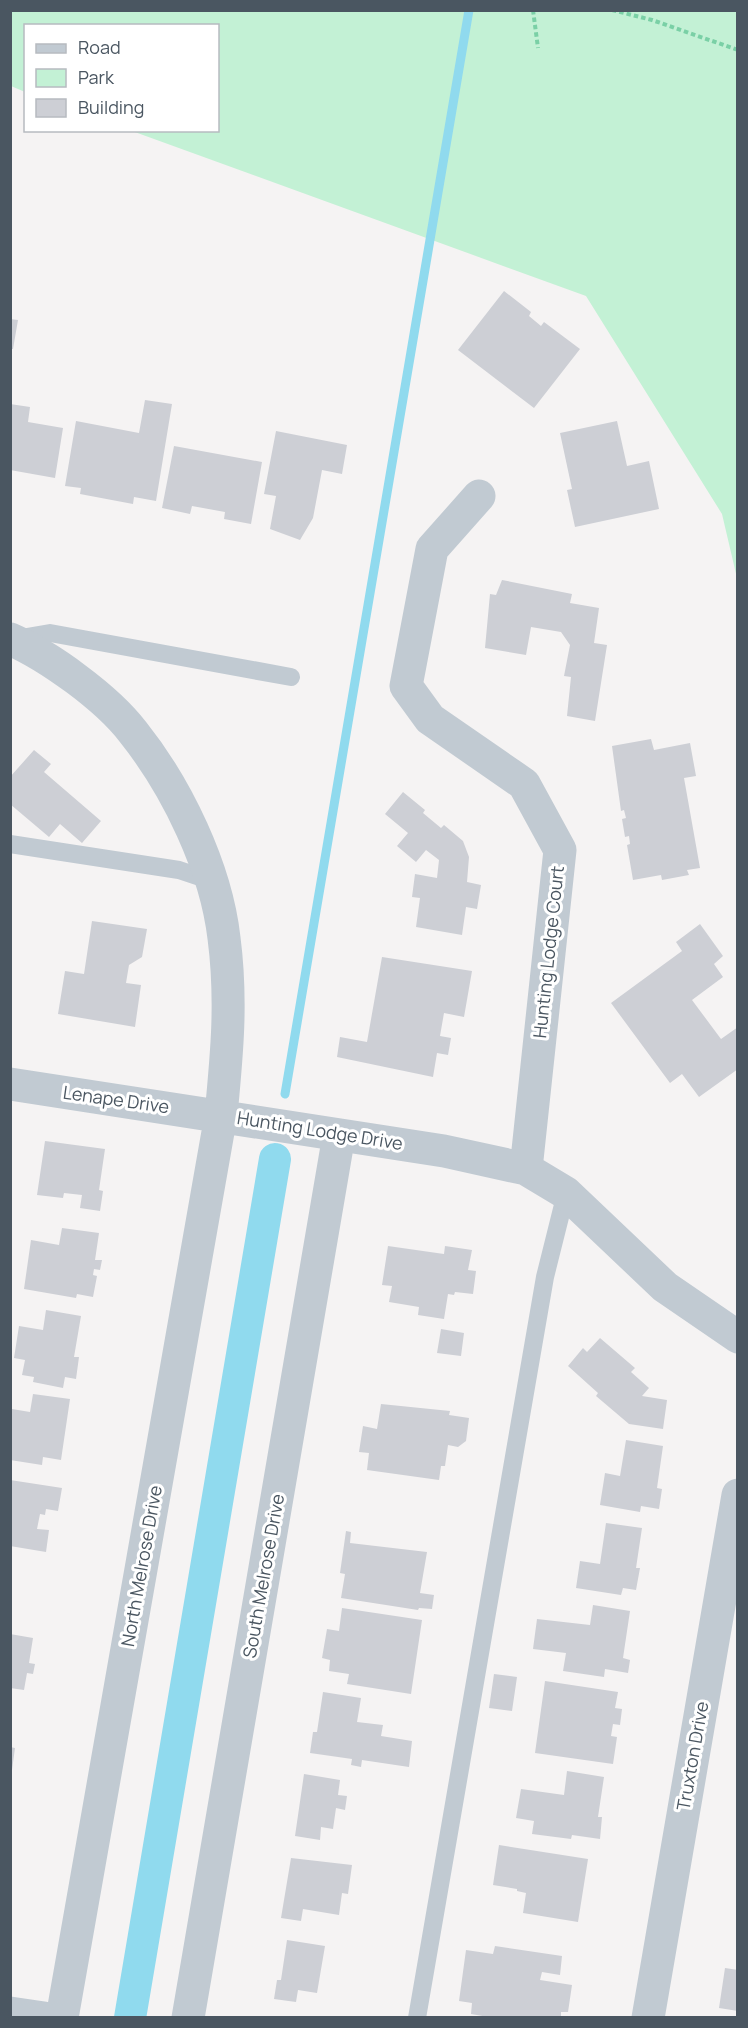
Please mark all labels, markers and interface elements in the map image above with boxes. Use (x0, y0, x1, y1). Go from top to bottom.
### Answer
legend (24, 24, 219, 132)
text: Road (78, 35, 121, 59)
text: Park (78, 65, 115, 89)
text: Building (78, 95, 144, 119)
street label: Hunting Lodge Court (527, 864, 569, 1039)
street label: Lenape Drive (61, 1080, 171, 1118)
street label: Hunting Lodge Drive (236, 1105, 405, 1155)
street label: North Melrose Drive (115, 1483, 167, 1648)
street label: South Melrose Drive (237, 1492, 289, 1660)
street label: Truxton Drive (671, 1699, 713, 1812)

